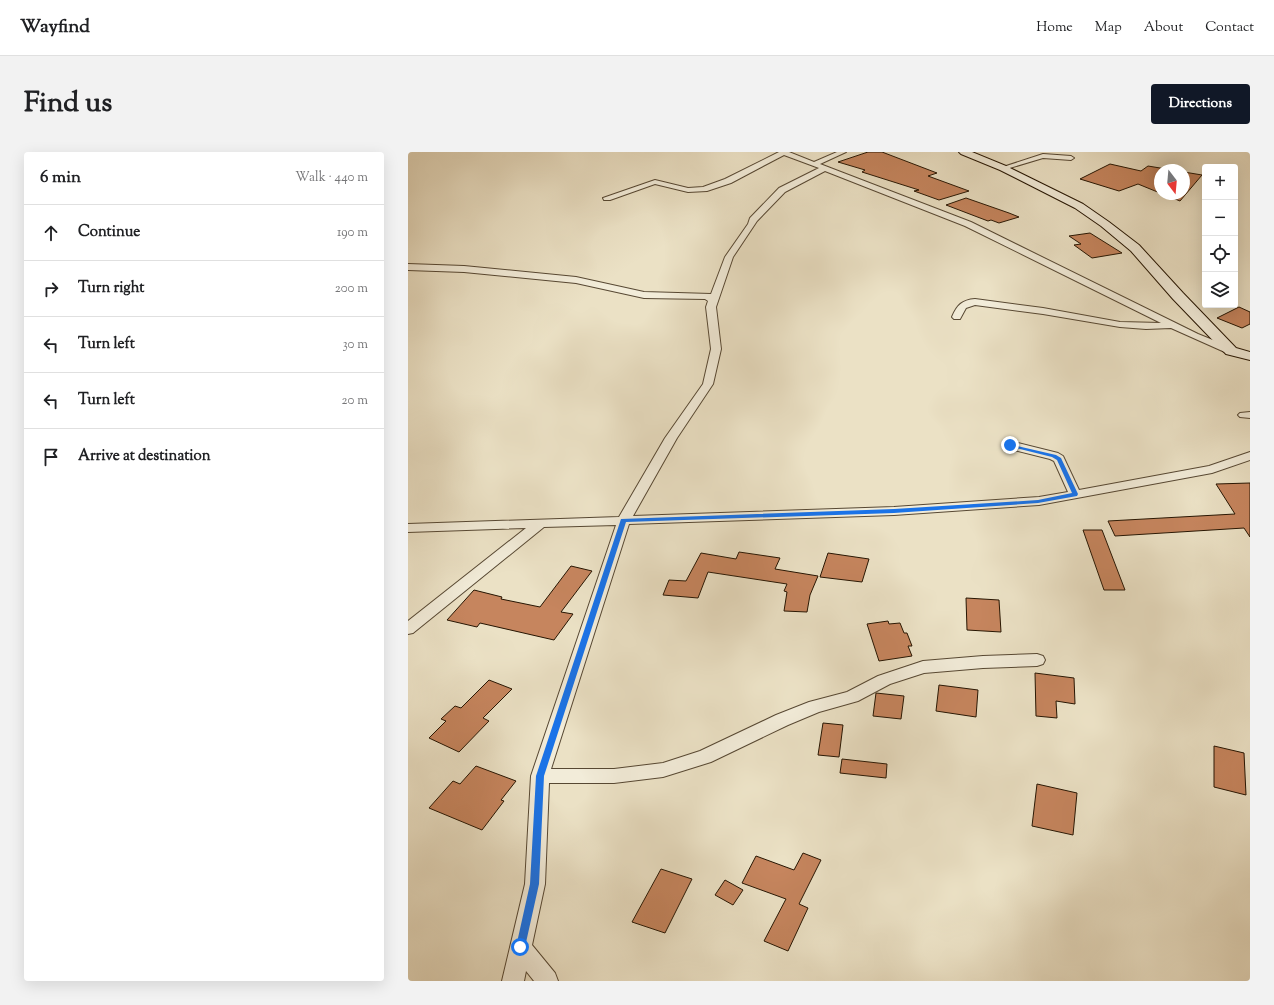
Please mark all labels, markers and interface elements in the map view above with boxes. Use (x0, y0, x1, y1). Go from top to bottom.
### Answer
text: Wayfind (20, 14, 90, 41)
text: Home (1036, 18, 1073, 38)
text: Map (1095, 18, 1122, 38)
text: About (1144, 18, 1183, 38)
text: Contact (1205, 18, 1254, 38)
text: Find us (24, 84, 112, 124)
button: Directions (1151, 84, 1250, 124)
north arrow (1154, 164, 1190, 200)
map controls (1202, 164, 1238, 308)
button: + (1202, 164, 1238, 200)
text: 6 min (40, 166, 81, 190)
text: Walk · 440 m (295, 169, 368, 187)
button: − (1202, 200, 1238, 236)
icon: ahead (40, 222, 62, 244)
text: Continue (78, 222, 140, 243)
text: 190 m (337, 224, 368, 242)
button: locate (1202, 236, 1238, 272)
button: layers (1202, 272, 1238, 308)
icon: right (40, 278, 62, 300)
text: Turn right (78, 278, 144, 299)
text: 200 m (335, 280, 368, 298)
icon: left (40, 334, 62, 356)
text: Turn left (78, 334, 135, 355)
text: 30 m (342, 336, 368, 354)
icon: left (40, 390, 62, 412)
text: Turn left (78, 390, 135, 411)
text: 20 m (342, 392, 368, 410)
route end (1001, 436, 1019, 454)
icon: arrive (40, 446, 62, 468)
text: Arrive at destination (78, 446, 211, 467)
route start (511, 938, 529, 956)

